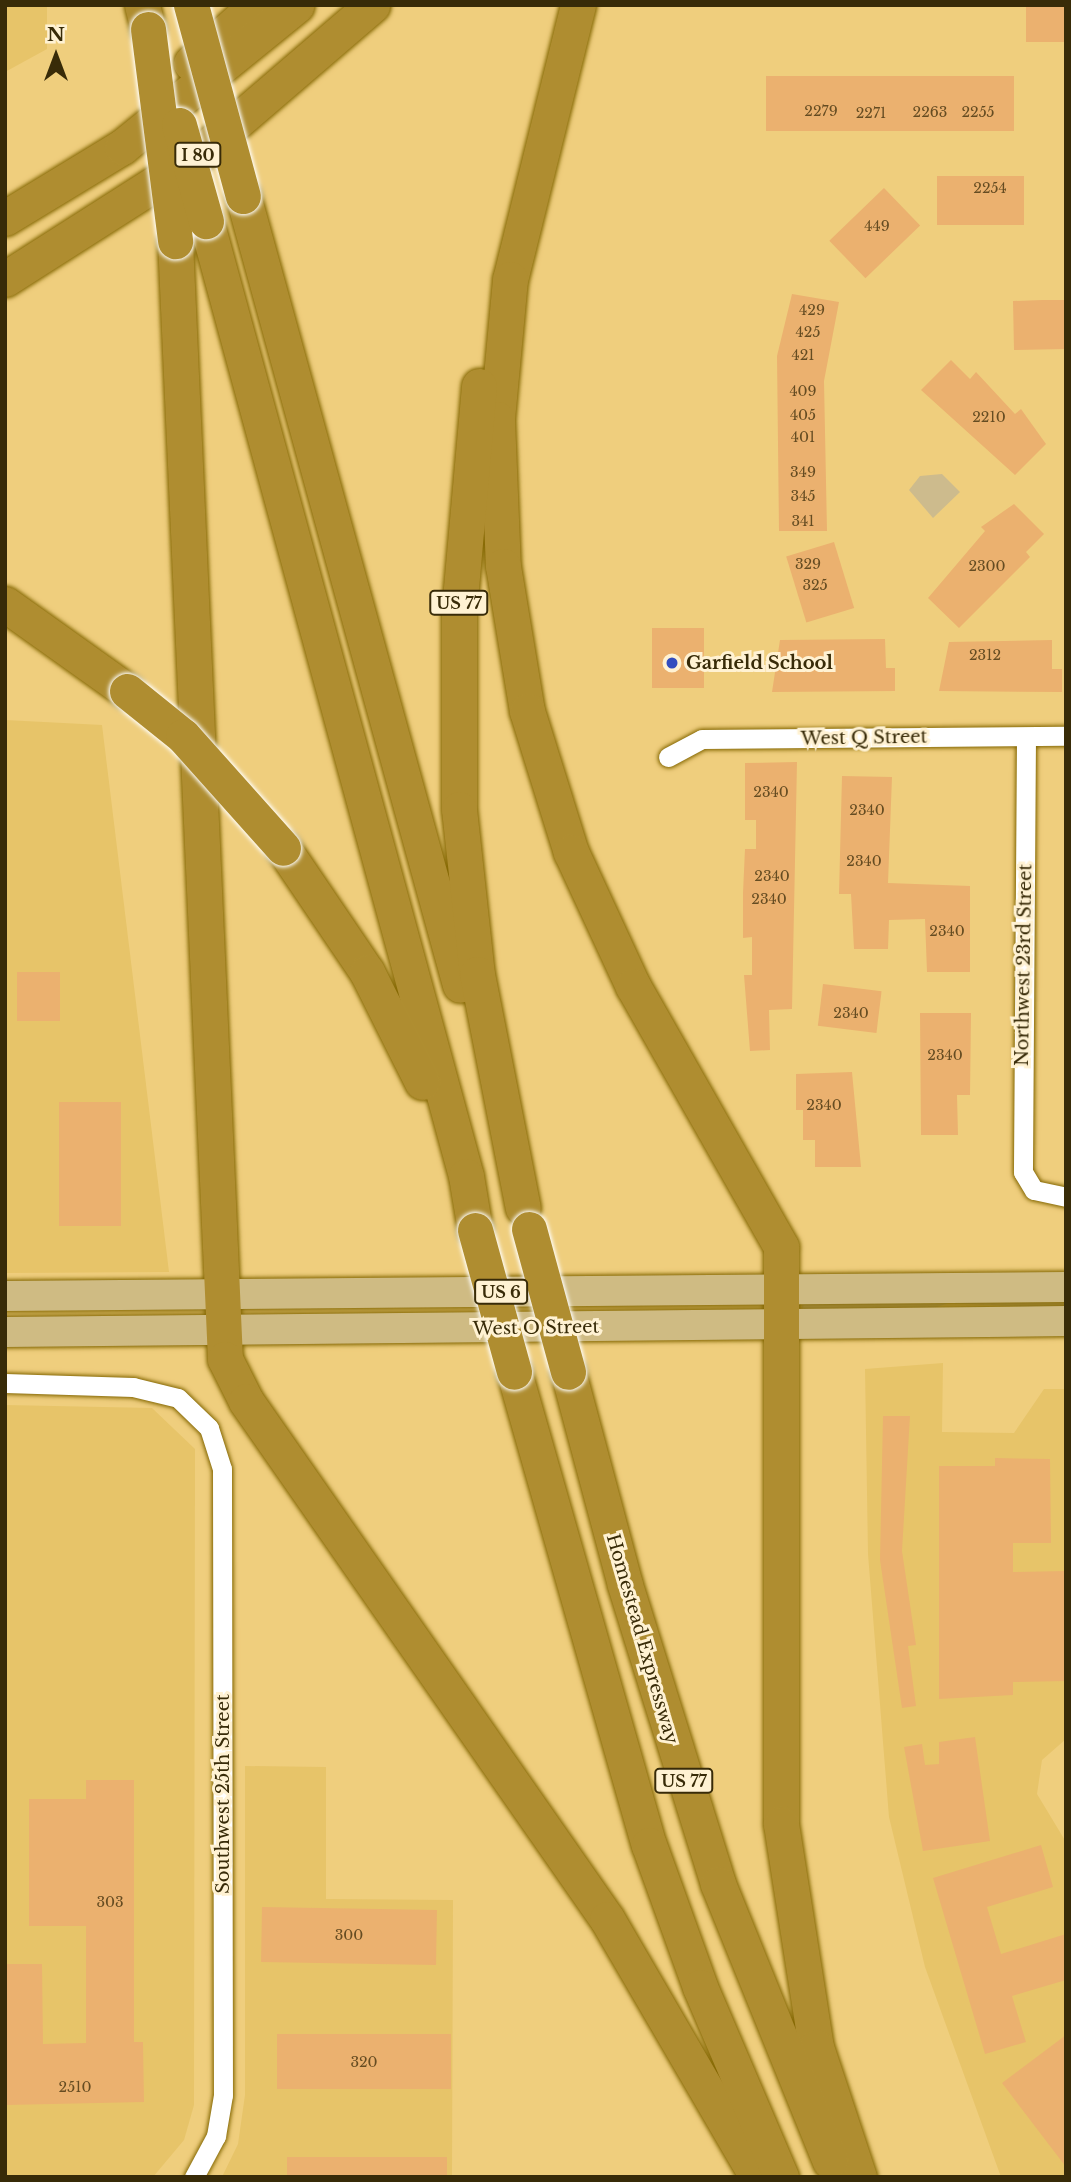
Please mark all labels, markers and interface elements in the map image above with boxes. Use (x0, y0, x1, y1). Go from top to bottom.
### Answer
north arrow (21, 21, 91, 91)
text: N (47, 23, 65, 46)
house number: 2279 (804, 103, 838, 119)
house number: 2263 (913, 104, 947, 120)
house number: 2255 (961, 104, 995, 120)
house number: 2271 (856, 105, 886, 121)
road number: I 80 (174, 142, 222, 168)
house number: 2254 (973, 180, 1007, 196)
house number: 449 (864, 218, 890, 234)
house number: 429 (799, 302, 825, 318)
house number: 425 (796, 324, 820, 340)
house number: 421 (791, 347, 815, 363)
house number: 409 (789, 383, 817, 399)
house number: 405 (790, 407, 816, 423)
house number: 2210 (972, 409, 1006, 425)
house number: 401 (791, 429, 815, 445)
house number: 349 (790, 464, 816, 480)
house number: 345 (791, 488, 815, 504)
house number: 341 (791, 513, 815, 529)
house number: 329 (795, 556, 821, 572)
house number: 2300 (968, 558, 1006, 574)
house number: 325 (802, 577, 828, 593)
road number: US 77 (429, 590, 489, 616)
house number: 2312 (969, 647, 1001, 663)
place label: Garfield School (686, 652, 833, 674)
marker: Garfield School (664, 655, 680, 671)
street label: West Q Street (801, 726, 927, 750)
house number: 2340 (753, 784, 789, 800)
house number: 2340 (849, 802, 885, 818)
house number: 2340 (846, 853, 882, 869)
street label: Northwest 23rd Street (1011, 864, 1037, 1066)
house number: 2340 (754, 868, 790, 884)
house number: 2340 (751, 891, 787, 907)
house number: 2340 (929, 923, 965, 939)
house number: 2340 (833, 1005, 869, 1021)
house number: 2340 (927, 1047, 963, 1063)
house number: 2340 (806, 1097, 842, 1113)
road number: US 6 (473, 1280, 529, 1304)
street label: West O Street (473, 1316, 599, 1340)
street label: Homestead Expressway (602, 1531, 682, 1747)
street label: Southwest 25th Street (212, 1694, 234, 1894)
road number: US 77 (654, 1768, 714, 1794)
house number: 303 (96, 1894, 124, 1910)
house number: 300 (335, 1927, 363, 1943)
house number: 320 (350, 2054, 378, 2070)
house number: 2510 (59, 2079, 91, 2095)

